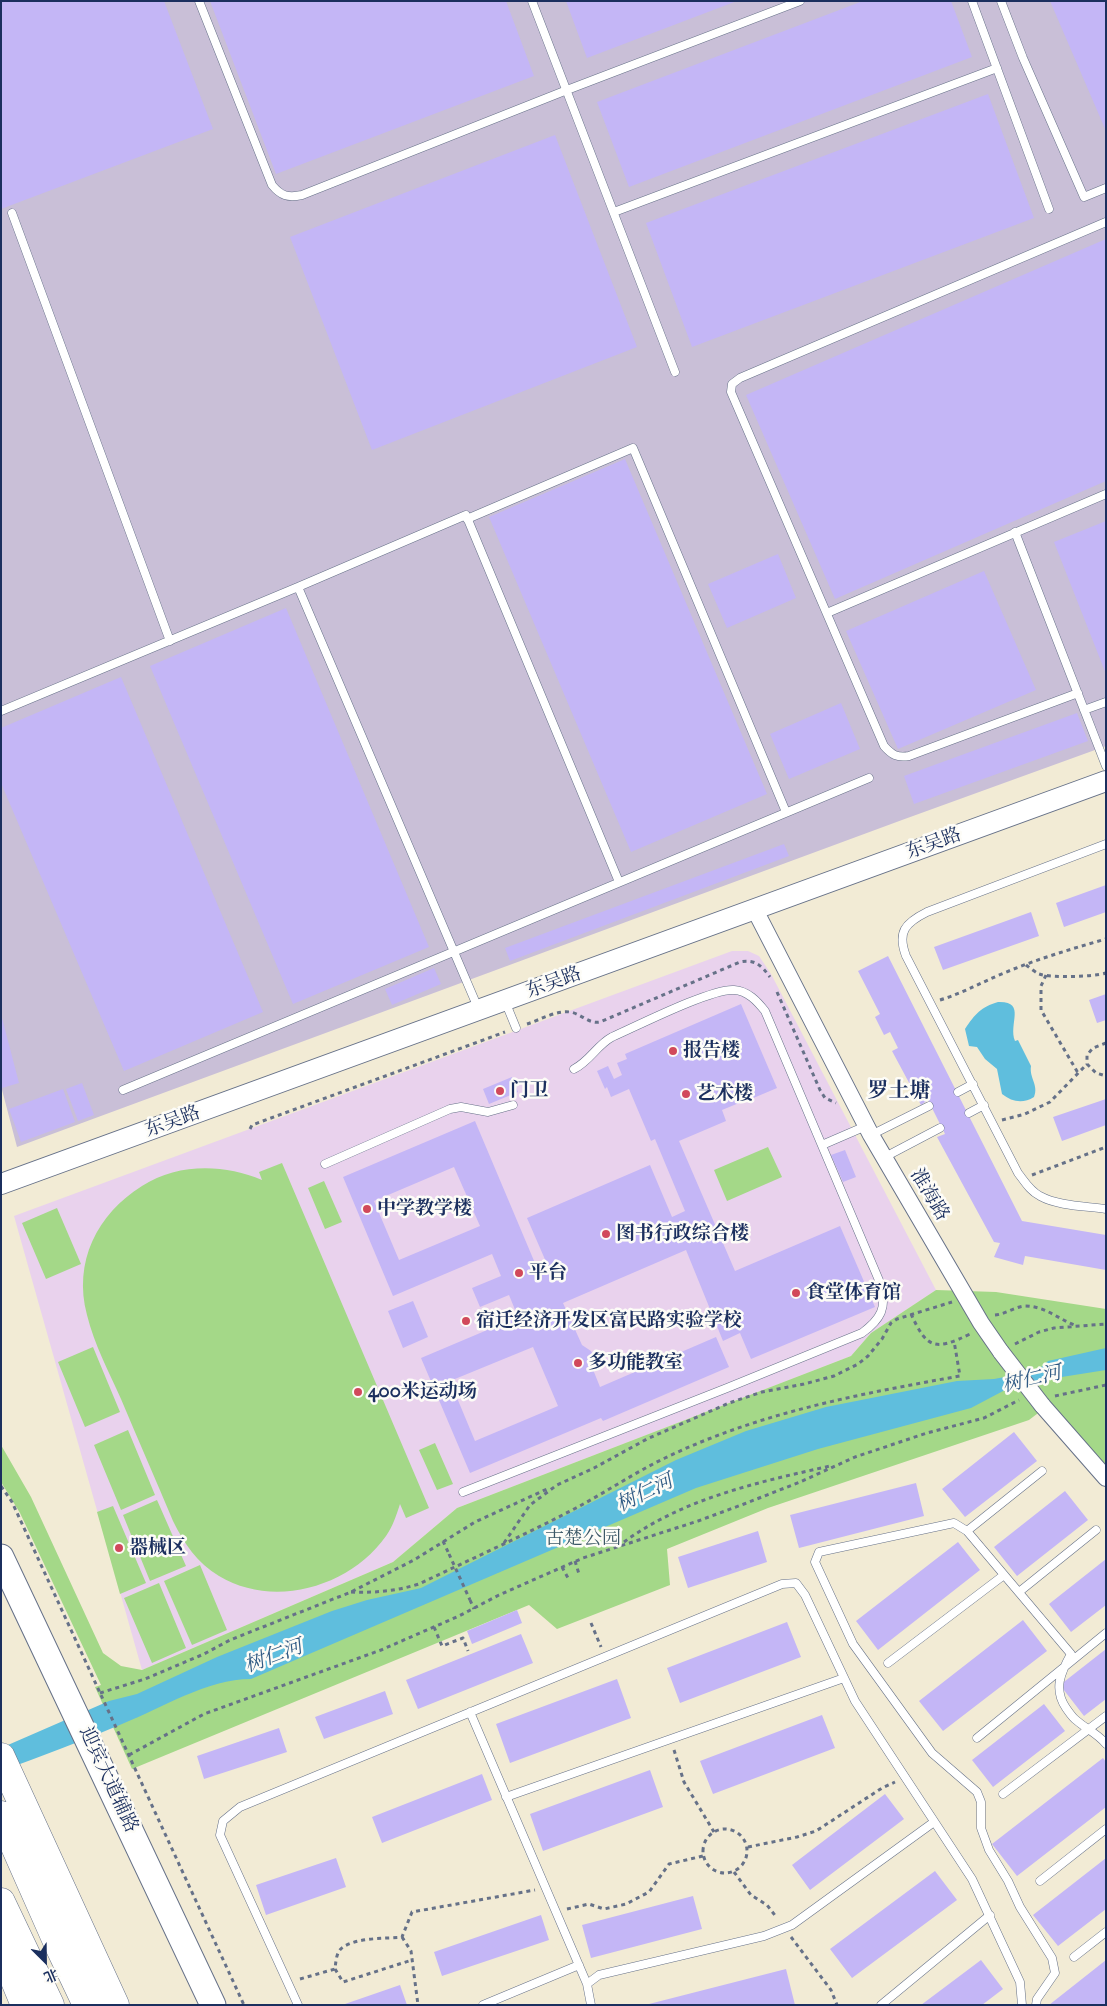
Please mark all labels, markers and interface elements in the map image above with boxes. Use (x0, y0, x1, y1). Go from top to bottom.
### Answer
street label: 东吴路 (903, 824, 965, 864)
street label: 东吴路 (523, 963, 585, 1003)
place label: 报告楼 (683, 1040, 740, 1062)
marker: 报告楼 (667, 1045, 679, 1057)
district label: 罗土塘 (868, 1079, 930, 1105)
place label: 门卫 (510, 1080, 548, 1102)
place label: 艺术楼 (696, 1083, 753, 1105)
marker: 门卫 (494, 1085, 506, 1097)
marker: 艺术楼 (680, 1088, 692, 1100)
street label: 东吴路 (142, 1102, 204, 1142)
street label: 淮海路 (905, 1165, 953, 1225)
place label: 中学教学楼 (377, 1198, 472, 1220)
marker: 中学教学楼 (361, 1203, 373, 1215)
place label: 图书行政综合楼 (616, 1223, 749, 1245)
marker: 图书行政综合楼 (600, 1228, 612, 1240)
place label: 平台 (529, 1262, 567, 1284)
marker: 平台 (513, 1267, 525, 1279)
place label: 食堂体育馆 (806, 1282, 901, 1304)
marker: 食堂体育馆 (790, 1287, 802, 1299)
place label: 宿迁经济开发区富民路实验学校 (476, 1310, 742, 1332)
marker: 宿迁经济开发区富民路实验学校 (460, 1315, 472, 1327)
place label: 多功能教室 (588, 1352, 683, 1374)
marker: 多功能教室 (572, 1357, 584, 1369)
water label: 树仁河 (1000, 1362, 1064, 1398)
place label: 400米运动场 (368, 1381, 477, 1403)
marker: 400米运动场 (352, 1386, 364, 1398)
water label: 树仁河 (613, 1470, 677, 1518)
park label: 古楚公园 (545, 1528, 621, 1550)
place label: 器械区 (129, 1537, 186, 1559)
marker: 器械区 (113, 1542, 125, 1554)
water label: 树仁河 (242, 1635, 306, 1679)
street label: 迎宾大道辅路 (74, 1724, 142, 1836)
north arrow (20, 1936, 70, 1986)
text: 北 (41, 1965, 61, 1986)

